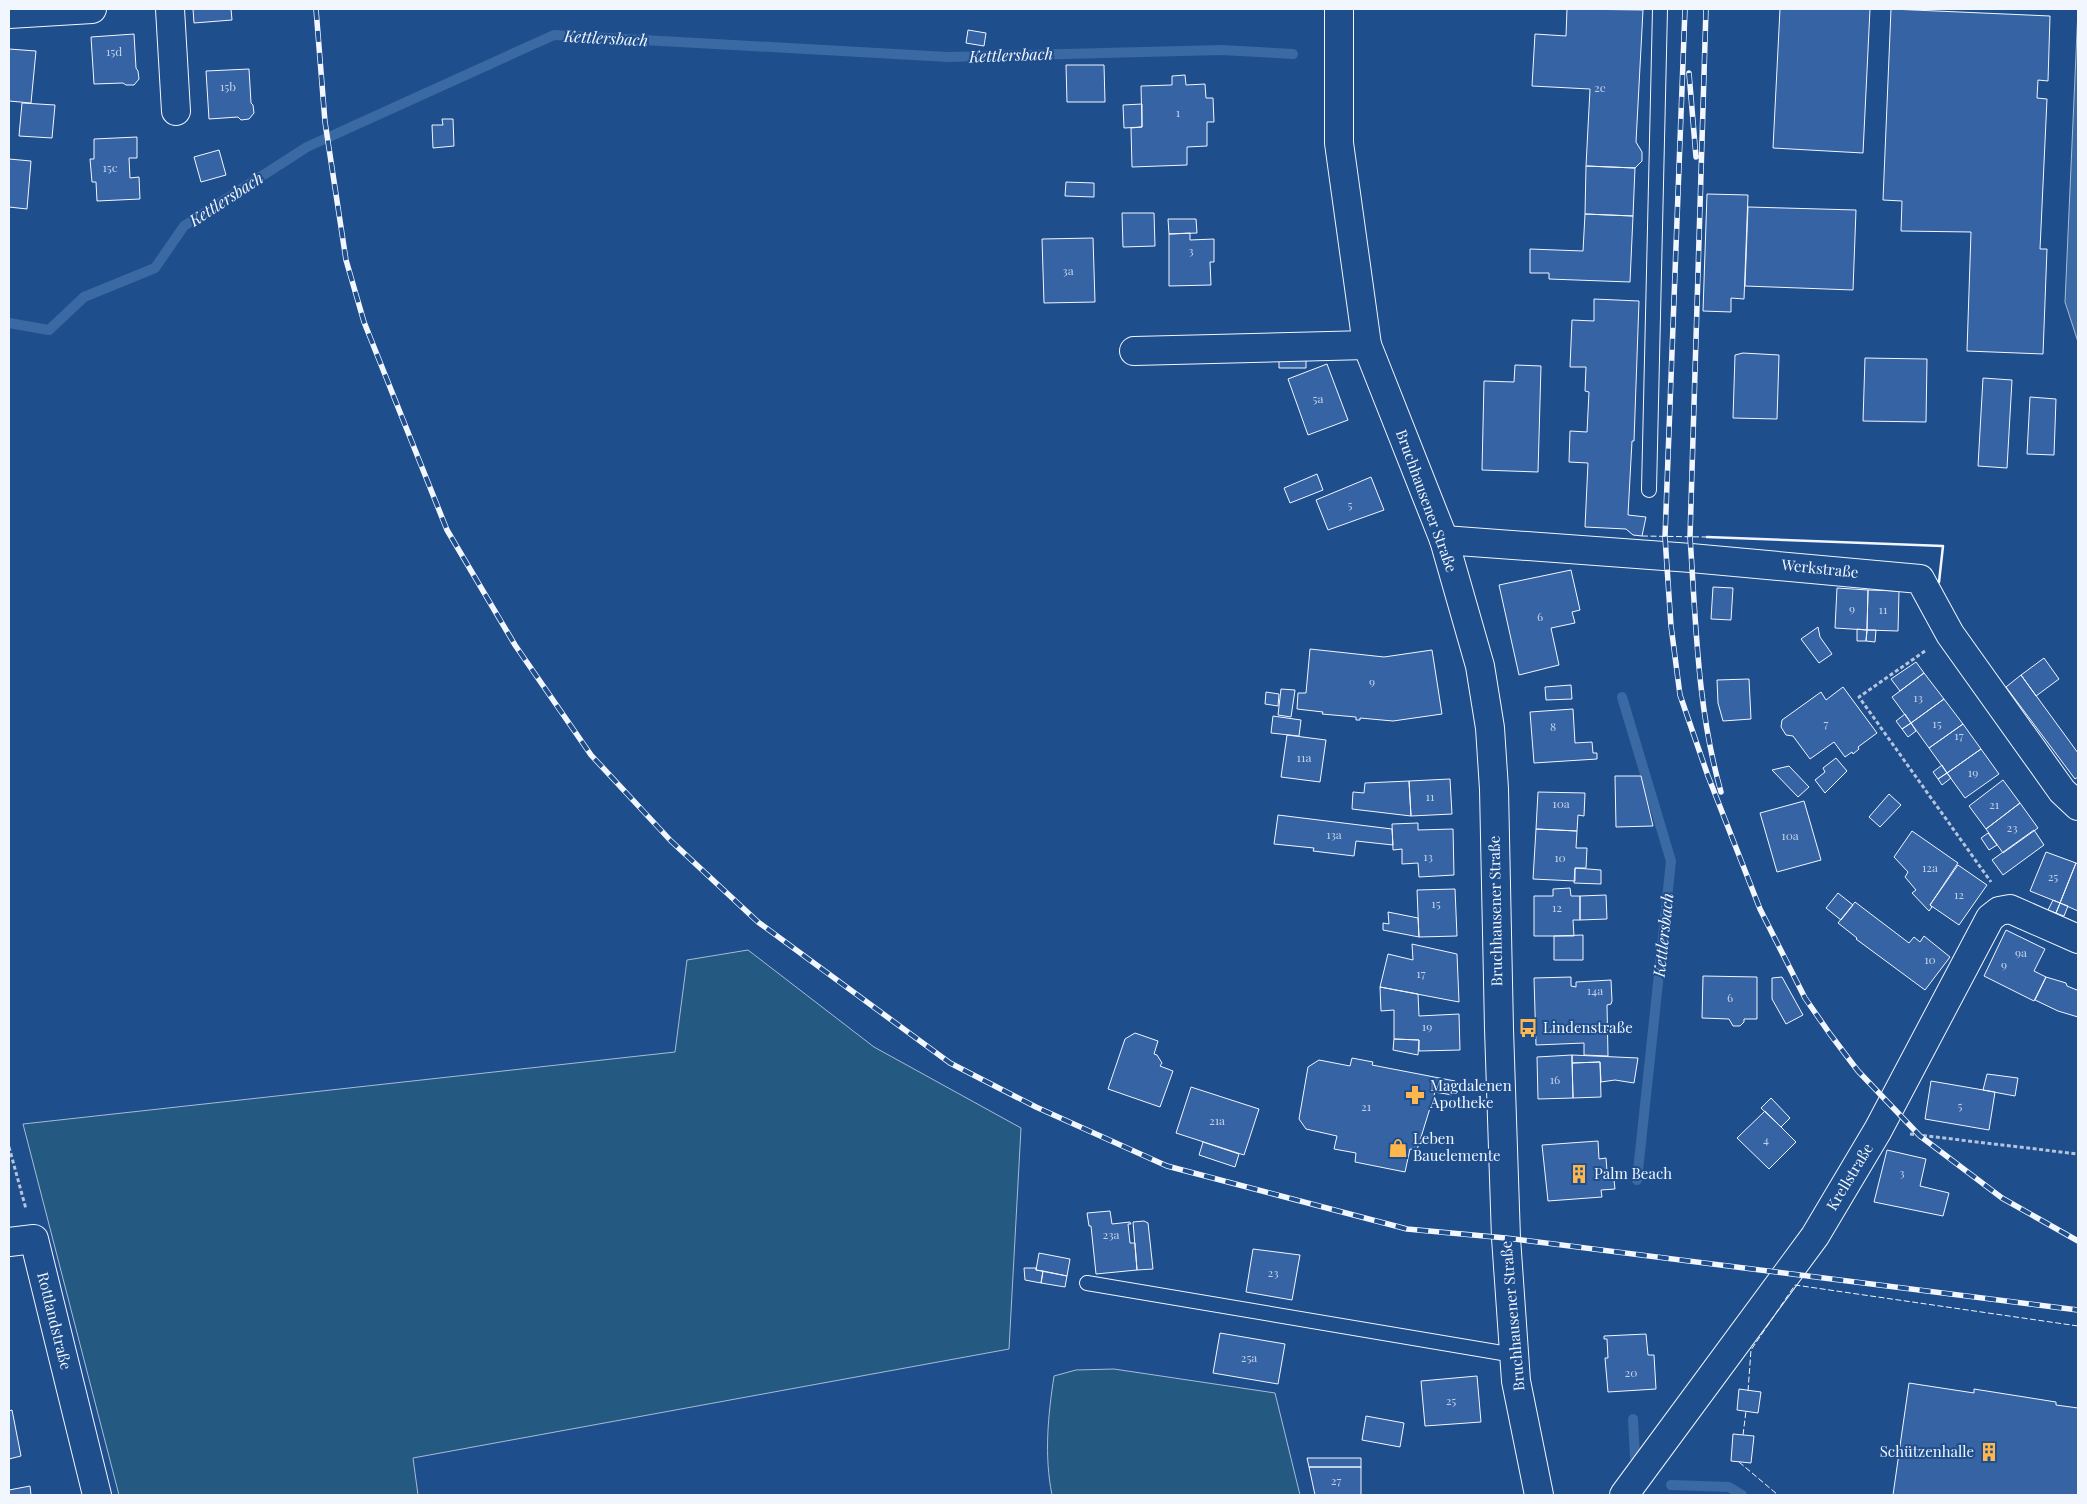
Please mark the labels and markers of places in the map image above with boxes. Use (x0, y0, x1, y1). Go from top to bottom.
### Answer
bus stop icon: Lindenstraße (1517, 1017, 1539, 1039)
place label: Lindenstraße (1543, 1017, 1633, 1037)
place label: Magdalenen Apotheke (1429, 1075, 1512, 1112)
pharmacy icon: Magdalenen Apotheke (1404, 1084, 1426, 1106)
place label: Leben Bauelemente (1413, 1128, 1501, 1165)
shop icon: Leben Bauelemente (1387, 1137, 1409, 1159)
building icon: Palm Beach (1568, 1163, 1590, 1185)
place label: Palm Beach (1594, 1163, 1672, 1183)
place label: Schützenhalle (1880, 1441, 1974, 1461)
building icon: Schützenhalle (1978, 1441, 2000, 1463)

